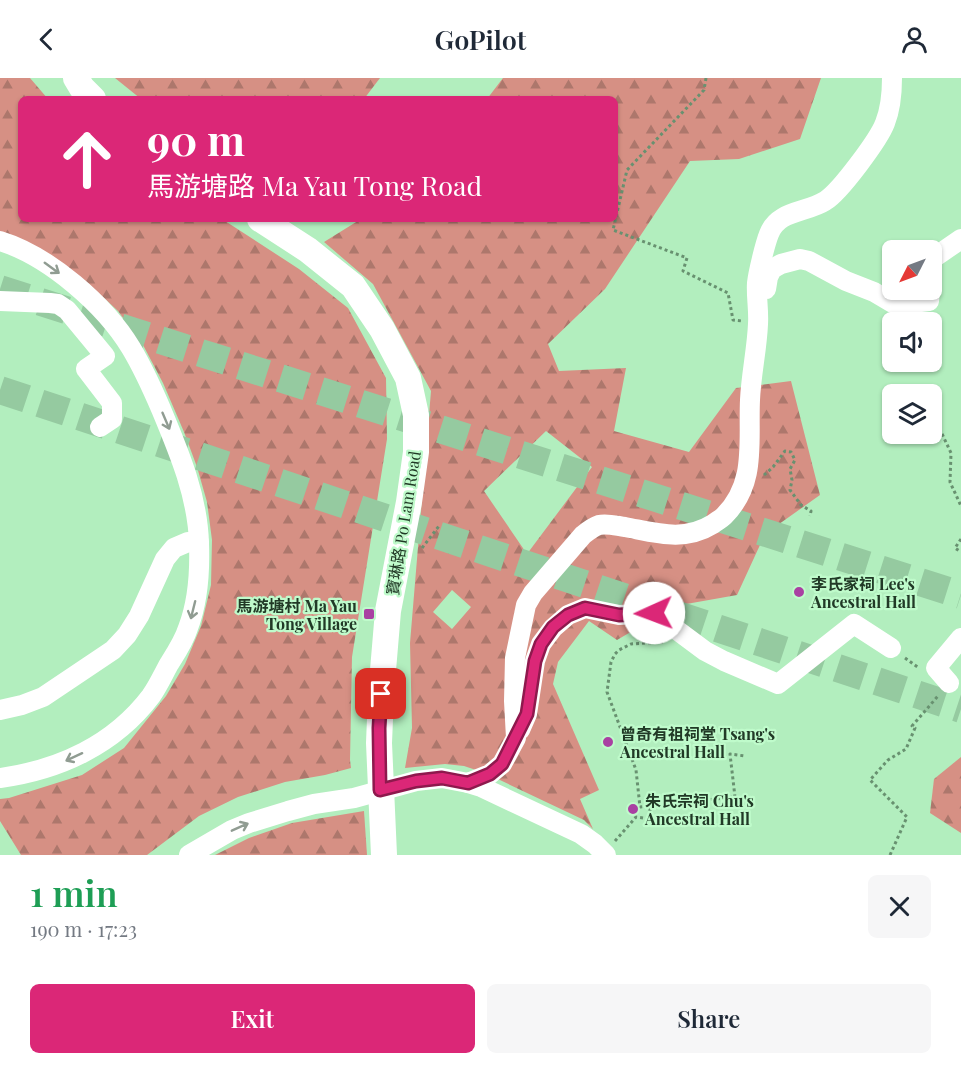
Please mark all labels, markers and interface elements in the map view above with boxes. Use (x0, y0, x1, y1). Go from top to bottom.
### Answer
text: GoPilot (435, 21, 526, 57)
icon: back (30, 23, 63, 56)
icon: person (898, 23, 931, 56)
text: 90 m (147, 111, 245, 167)
icon: ahead (48, 120, 126, 198)
text: 馬游塘路 Ma Yau Tong Road (147, 167, 482, 203)
north arrow (882, 240, 942, 300)
map controls (882, 240, 942, 444)
one-way arrow (43, 261, 59, 274)
button: sound (882, 312, 942, 372)
button: layers (882, 384, 942, 444)
one-way arrow (161, 412, 172, 430)
street label: 寶琳路 Po Lam Road (381, 449, 425, 597)
place label: 李氏家祠 Lee's Ancestral Hall (810, 573, 916, 612)
position arrow (622, 581, 686, 645)
marker: 李氏家祠 Lee's Ancestral Hall (792, 585, 806, 599)
place label: 馬游塘村 Ma Yau Tong Village (236, 595, 357, 634)
one-way arrow (186, 601, 198, 620)
marker: 馬游塘村 Ma Yau Tong Village (362, 607, 376, 621)
pin (355, 668, 406, 719)
icon: arrive (364, 677, 397, 710)
place label: 曾奇有祖祠堂 Tsang's Ancestral Hall (619, 723, 775, 762)
marker: 曾奇有祖祠堂 Tsang's Ancestral Hall (601, 735, 615, 749)
one-way arrow (66, 752, 84, 764)
place label: 朱氏宗祠 Chu's Ancestral Hall (644, 790, 754, 829)
marker: 朱氏宗祠 Chu's Ancestral Hall (626, 802, 640, 816)
one-way arrow (230, 821, 248, 832)
text: 1 min (30, 868, 118, 916)
button: close (868, 875, 931, 938)
text: 190 m · 17:23 (30, 915, 137, 942)
button: Exit (30, 984, 475, 1053)
button: Share (487, 984, 931, 1053)

